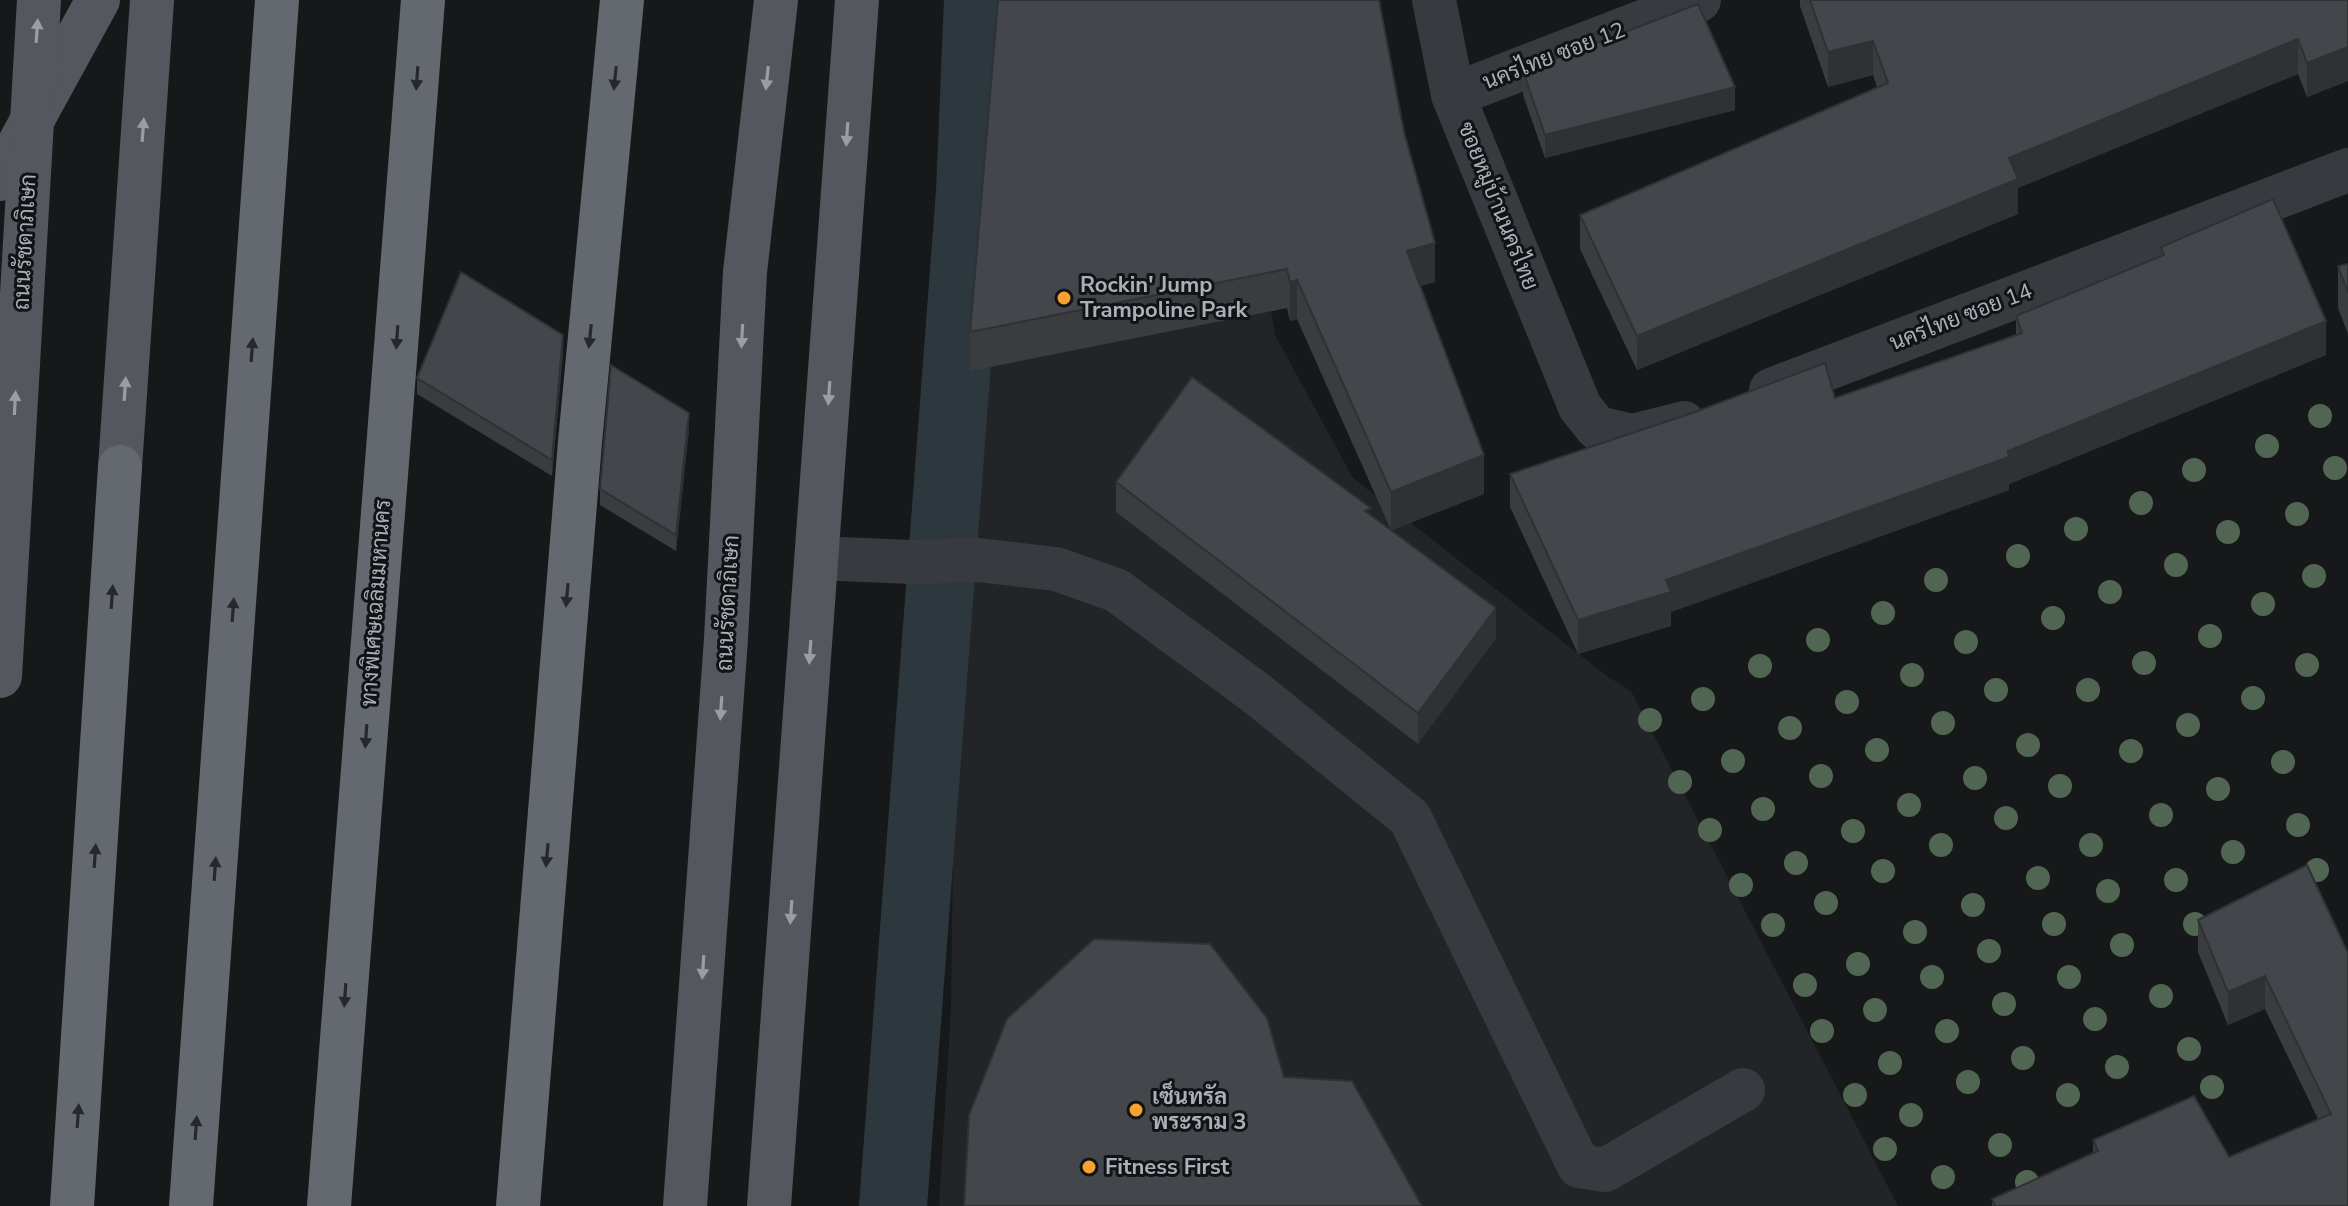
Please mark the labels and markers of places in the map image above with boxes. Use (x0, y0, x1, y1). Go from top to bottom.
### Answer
place label: Rockin' Jump Trampoline Park (1080, 270, 1249, 325)
marker: Rockin' Jump Trampoline Park (1055, 289, 1073, 307)
place label: เซ็นทรัล พระราม 3 (1152, 1081, 1246, 1137)
marker: เซ็นทรัล พระราม 3 (1127, 1101, 1145, 1119)
place label: Fitness First (1105, 1152, 1230, 1182)
marker: Fitness First (1080, 1158, 1098, 1176)

